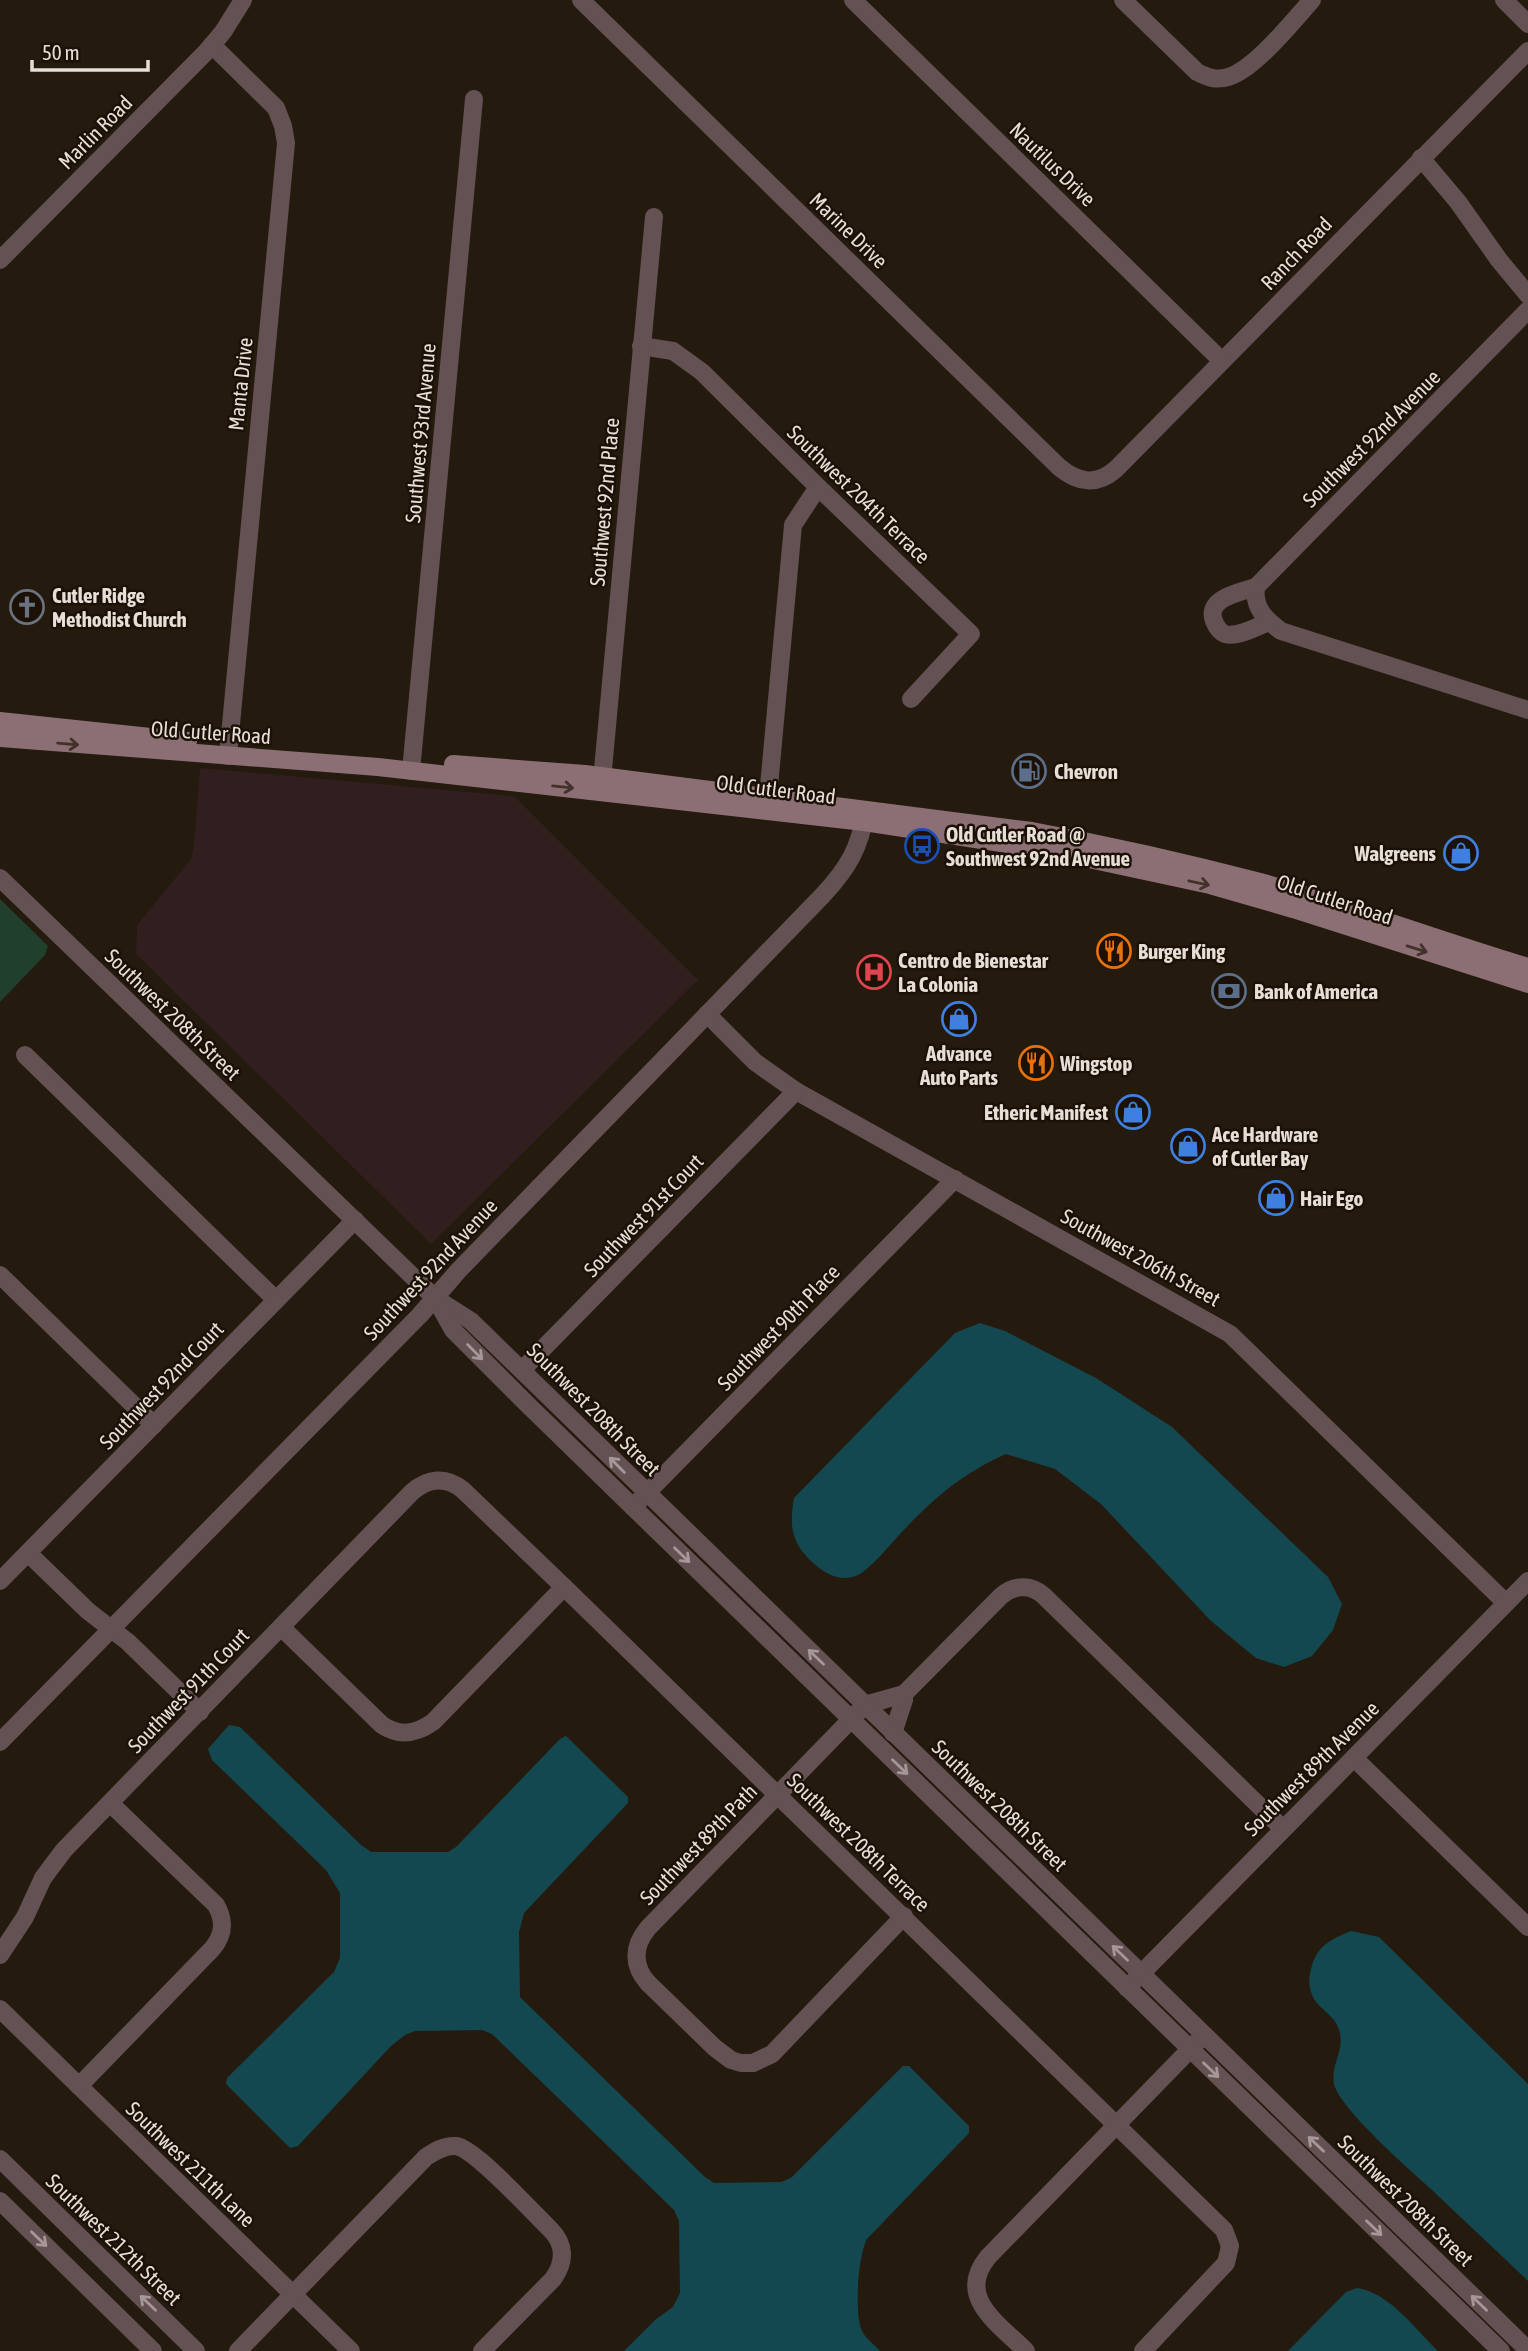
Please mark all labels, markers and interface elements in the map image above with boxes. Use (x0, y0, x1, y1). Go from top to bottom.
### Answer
scale bar (32, 28, 147, 72)
text: 50 m (42, 40, 80, 64)
street label: Marlin Road (53, 90, 137, 174)
street label: Nautilus Drive (1005, 117, 1101, 211)
street label: Marine Drive (805, 187, 893, 273)
street label: Ranch Road (1256, 212, 1336, 294)
street label: Manta Drive (223, 336, 257, 432)
street label: Southwest 93rd Avenue (400, 342, 440, 524)
street label: Southwest 92nd Avenue (1297, 364, 1445, 512)
street label: Southwest 92nd Place (585, 417, 623, 587)
street label: Southwest 204th Terrace (783, 420, 935, 568)
place label: Cutler Ridge Methodist Church (52, 583, 187, 631)
church icon: Cutler Ridge Methodist Church (8, 588, 46, 626)
street label: Old Cutler Road (150, 716, 272, 748)
one-way arrow (56, 738, 79, 751)
fuel station icon: Chevron (1010, 752, 1048, 790)
place label: Chevron (1054, 759, 1118, 783)
street label: Old Cutler Road (715, 770, 837, 808)
one-way arrow (551, 781, 574, 794)
place label: Old Cutler Road @ Southwest 92nd Avenue (946, 822, 1130, 870)
bus stop icon: Old Cutler Road @ Southwest 92nd Avenue (903, 827, 941, 865)
shop icon: Walgreens (1442, 834, 1480, 872)
place label: Walgreens (1354, 841, 1437, 865)
street label: Old Cutler Road (1274, 869, 1396, 929)
one-way arrow (1187, 876, 1210, 890)
restaurant icon: Burger King (1095, 932, 1133, 970)
place label: Burger King (1138, 939, 1226, 963)
one-way arrow (1406, 943, 1428, 956)
street label: Southwest 208th Street (101, 944, 245, 1084)
place label: Centro de Bienestar La Colonia (898, 948, 1049, 996)
hospital icon: Centro de Bienestar La Colonia (855, 953, 893, 991)
bank icon: Bank of America (1210, 972, 1248, 1010)
place label: Bank of America (1254, 979, 1378, 1003)
shop icon: Advance Auto Parts (940, 1000, 978, 1038)
place label: Advance Auto Parts (919, 1041, 999, 1089)
restaurant icon: Wingstop (1017, 1044, 1055, 1082)
place label: Wingstop (1059, 1051, 1132, 1075)
shop icon: Etheric Manifest (1114, 1093, 1152, 1131)
place label: Etheric Manifest (984, 1100, 1108, 1124)
place label: Ace Hardware of Cutler Bay (1211, 1122, 1318, 1170)
shop icon: Ace Hardware of Cutler Bay (1169, 1127, 1207, 1165)
street label: Southwest 91st Court (579, 1149, 707, 1281)
shop icon: Hair Ego (1257, 1179, 1295, 1217)
place label: Hair Ego (1300, 1186, 1363, 1210)
street label: Southwest 92nd Avenue (358, 1193, 502, 1345)
street label: Southwest 206th Street (1057, 1203, 1225, 1311)
street label: Southwest 90th Place (712, 1259, 844, 1395)
street label: Southwest 92nd Court (94, 1316, 228, 1454)
street label: Southwest 208th Street (523, 1338, 665, 1480)
one-way arrow (467, 1344, 484, 1361)
one-way arrow (609, 1456, 626, 1473)
one-way arrow (673, 1546, 690, 1563)
street label: Southwest 91th Court (123, 1623, 253, 1757)
one-way arrow (807, 1649, 824, 1666)
street label: Southwest 89th Avenue (1239, 1696, 1383, 1840)
street label: Southwest 208th Street (928, 1735, 1072, 1875)
one-way arrow (891, 1758, 908, 1775)
street label: Southwest 208th Terrace (783, 1768, 935, 1916)
street label: Southwest 89th Path (634, 1779, 762, 1909)
one-way arrow (1112, 1945, 1129, 1962)
one-way arrow (1202, 2061, 1219, 2078)
street label: Southwest 211th Lane (122, 2096, 260, 2232)
street label: Southwest 208th Street (1334, 2130, 1478, 2270)
one-way arrow (1308, 2135, 1325, 2152)
street label: Southwest 212th Street (42, 2169, 186, 2309)
one-way arrow (1366, 2219, 1383, 2236)
one-way arrow (30, 2231, 47, 2248)
one-way arrow (1471, 2294, 1488, 2311)
one-way arrow (139, 2295, 156, 2312)

